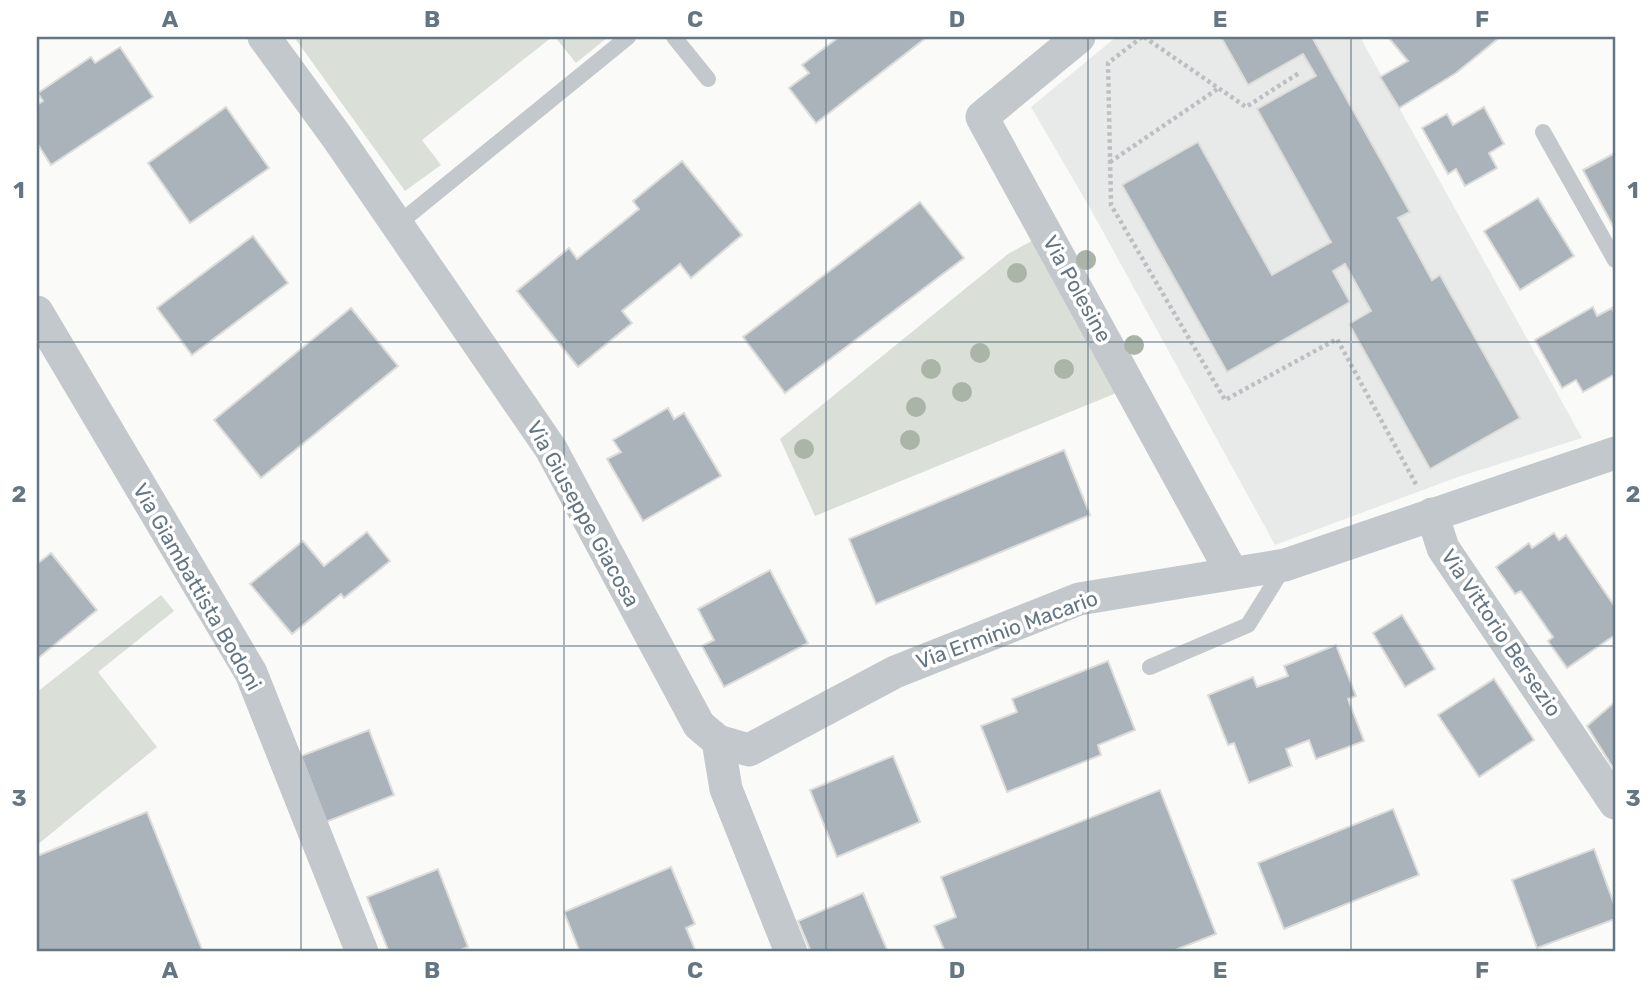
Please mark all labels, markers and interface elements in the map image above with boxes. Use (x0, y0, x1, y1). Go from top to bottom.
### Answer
text: A (162, 5, 179, 33)
text: B (424, 5, 440, 33)
text: C (687, 5, 703, 33)
text: D (949, 5, 965, 33)
text: E (1213, 5, 1227, 33)
text: F (1475, 5, 1489, 33)
text: 1 (13, 176, 25, 204)
text: 1 (1627, 176, 1639, 204)
street label: Via Polesine (1038, 231, 1117, 346)
street label: Via Giuseppe Giacosa (522, 416, 645, 611)
street label: Via Giambattista Bodoni (128, 479, 267, 695)
text: 2 (12, 480, 26, 508)
text: 2 (1626, 480, 1640, 508)
street label: Via Vittorio Bersezio (1436, 544, 1567, 721)
street label: Via Erminio Macario (913, 585, 1101, 674)
text: 3 (11, 784, 27, 812)
text: 3 (1625, 784, 1641, 812)
text: A (162, 956, 179, 984)
text: B (424, 956, 440, 984)
text: C (687, 956, 703, 984)
text: D (949, 956, 965, 984)
text: E (1213, 956, 1227, 984)
text: F (1475, 956, 1489, 984)

